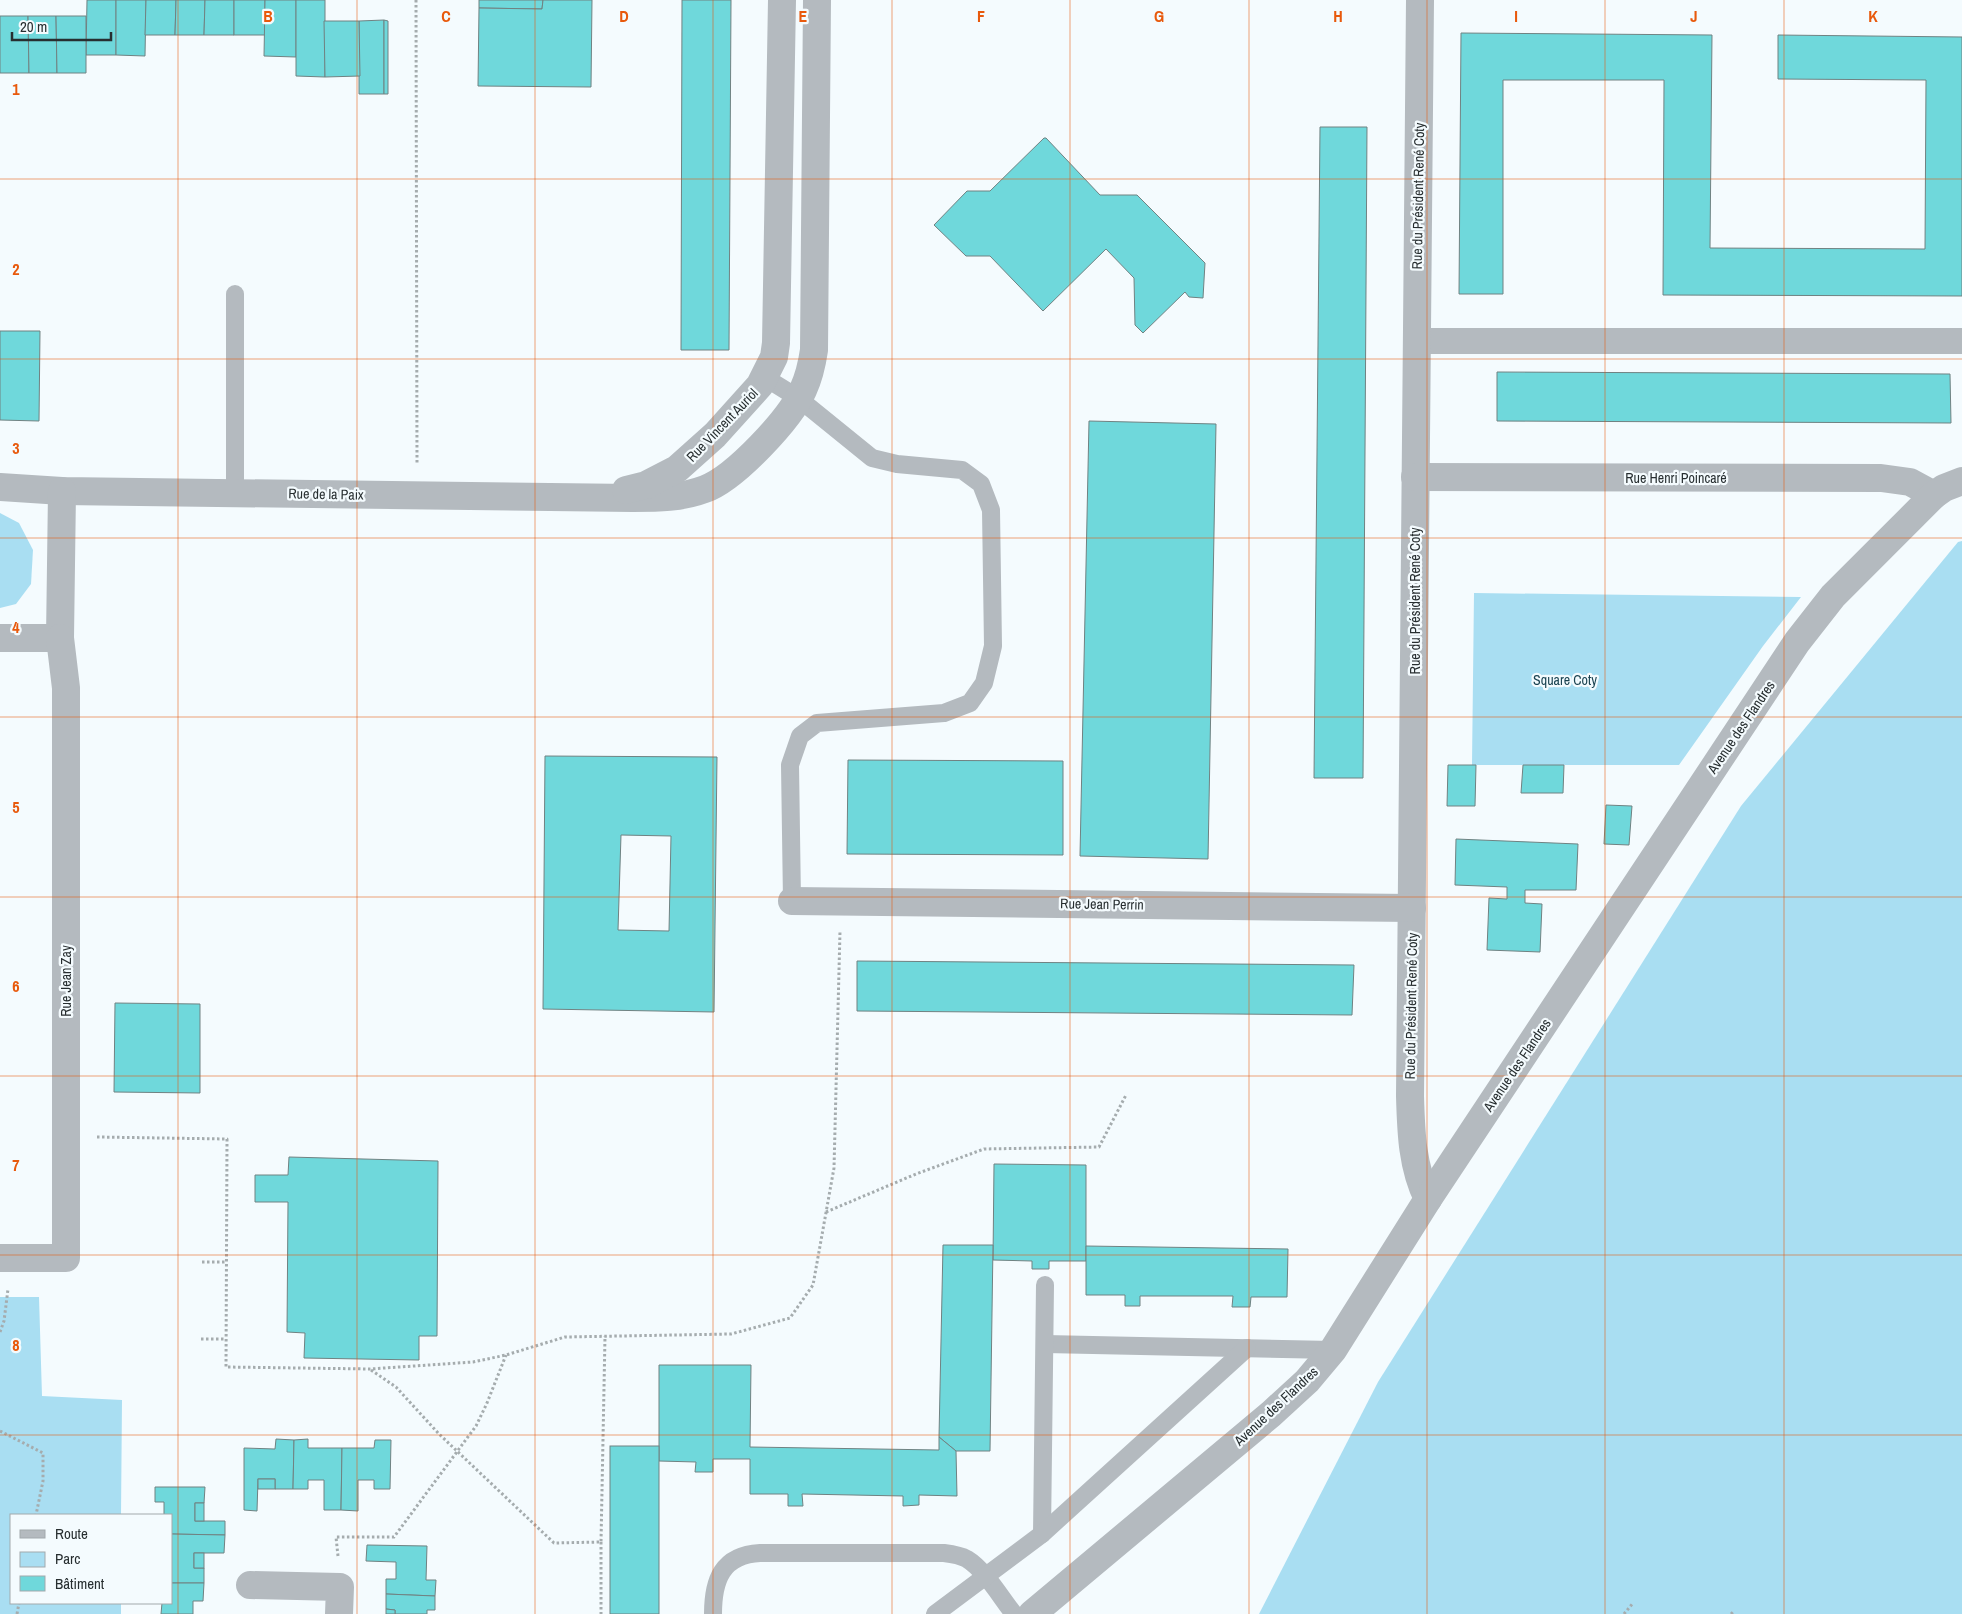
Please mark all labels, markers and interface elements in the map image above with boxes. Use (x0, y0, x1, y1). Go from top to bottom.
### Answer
text: B (263, 5, 273, 27)
text: C (441, 5, 451, 27)
text: D (619, 5, 629, 27)
text: E (799, 5, 808, 27)
text: F (977, 5, 985, 27)
text: G (1154, 5, 1164, 27)
text: H (1333, 5, 1343, 27)
text: I (1514, 5, 1518, 27)
text: J (1690, 5, 1698, 27)
text: K (1868, 5, 1878, 27)
scale bar (12, 10, 111, 42)
text: 20 m (20, 16, 47, 37)
text: 1 (12, 78, 20, 100)
street label: Rue du Président René Coty (1408, 122, 1428, 270)
text: 2 (12, 258, 20, 280)
street label: Rue Vincent Auriol (682, 384, 762, 466)
text: 3 (12, 437, 20, 459)
street label: Rue Henri Poincaré (1625, 469, 1727, 487)
street label: Rue de la Paix (288, 484, 364, 504)
street label: Rue du Président René Coty (1406, 527, 1424, 674)
text: 4 (12, 616, 20, 638)
park label: Square Coty (1533, 671, 1597, 689)
street label: Avenue des Flandres (1703, 677, 1779, 778)
text: 5 (12, 796, 20, 818)
street label: Rue Jean Perrin (1060, 894, 1144, 914)
street label: Rue du Président René Coty (1401, 932, 1421, 1080)
street label: Rue Jean Zay (57, 945, 75, 1017)
text: 6 (12, 975, 20, 997)
street label: Avenue des Flandres (1479, 1015, 1555, 1116)
text: 7 (12, 1154, 20, 1176)
text: 8 (12, 1334, 20, 1356)
street label: Avenue des Flandres (1230, 1362, 1322, 1450)
legend (10, 1514, 172, 1604)
text: Route (55, 1523, 88, 1544)
text: Parc (55, 1548, 80, 1569)
text: Bâtiment (55, 1573, 105, 1594)

